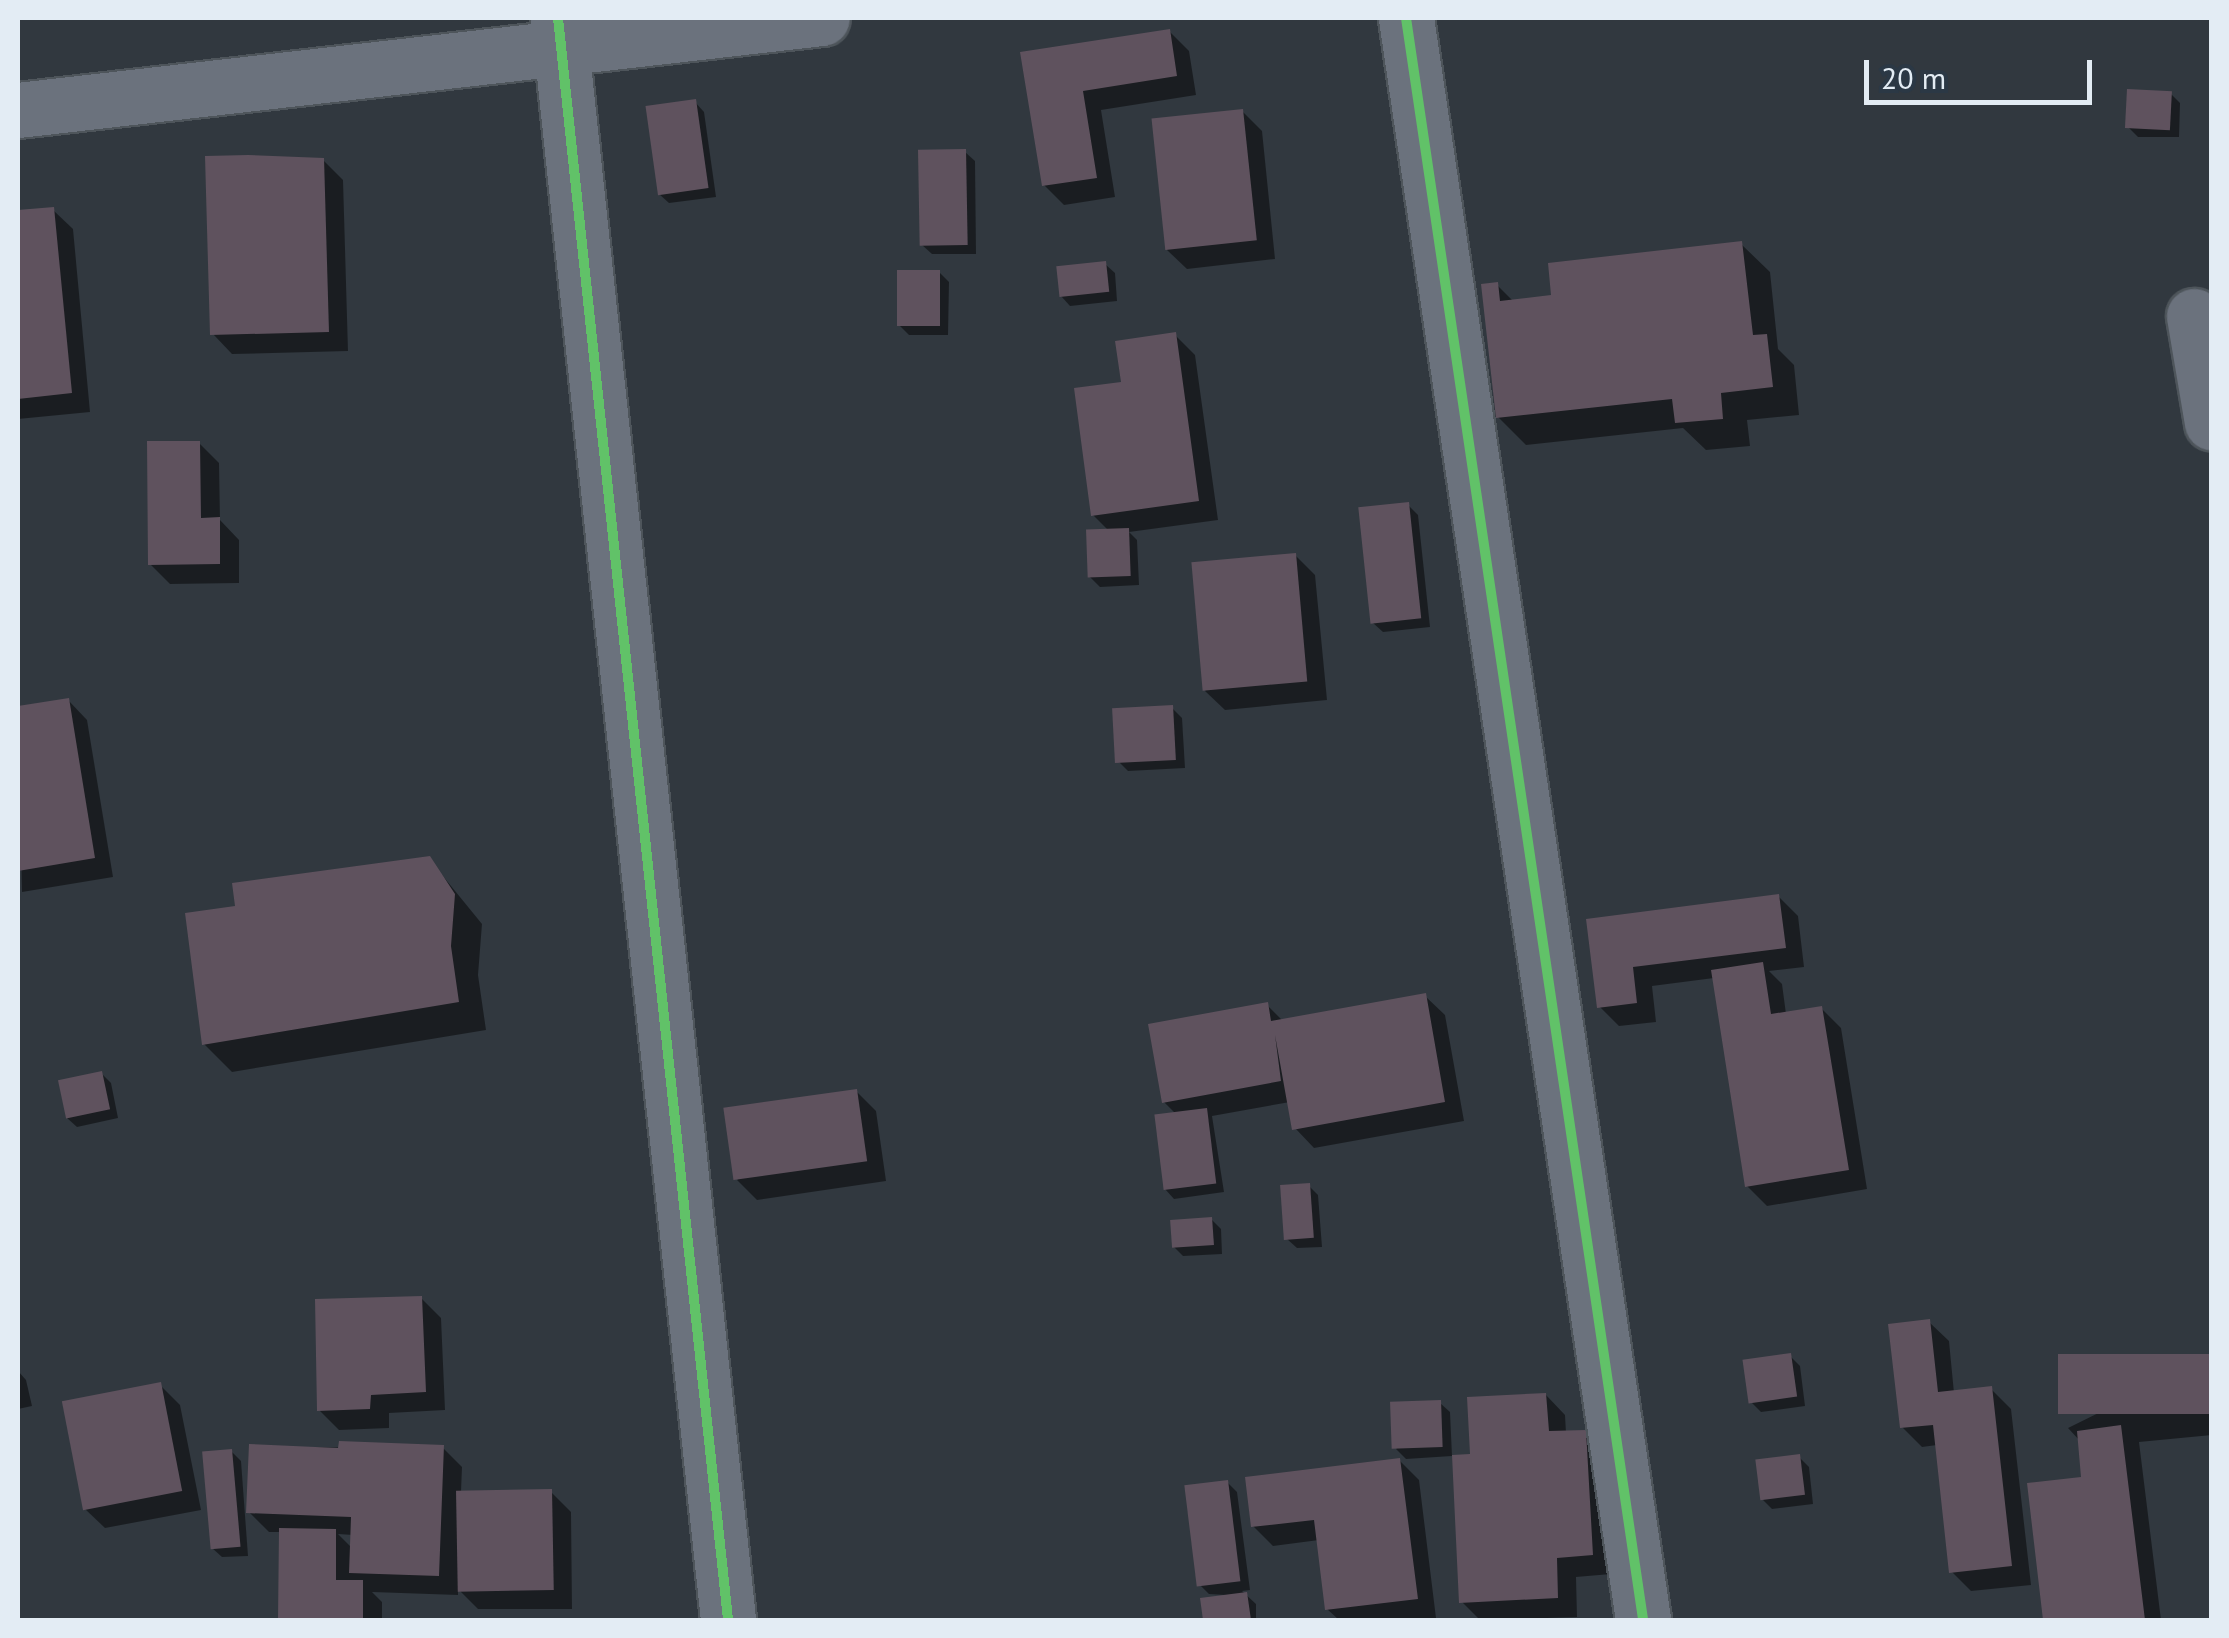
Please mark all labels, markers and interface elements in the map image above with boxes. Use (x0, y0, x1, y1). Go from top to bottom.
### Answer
scale bar (1869, 40, 2096, 102)
text: 20 m (1881, 58, 1946, 97)

